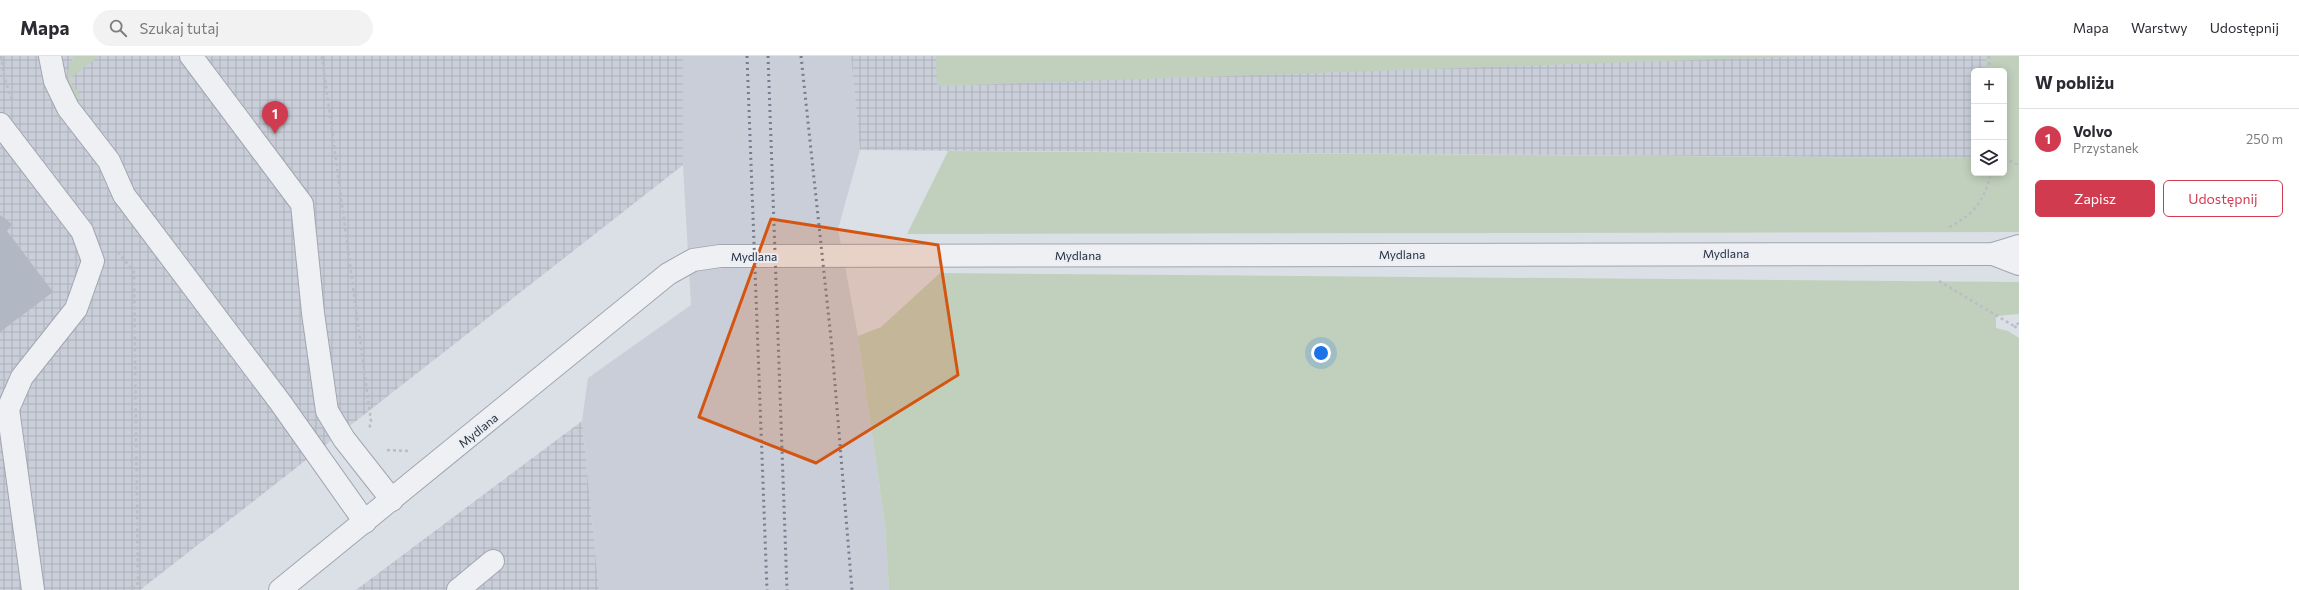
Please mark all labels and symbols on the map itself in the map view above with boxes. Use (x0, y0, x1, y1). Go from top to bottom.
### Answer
pin: 1 (262, 101, 288, 134)
street label: Mydlana (1703, 246, 1749, 260)
street label: Mydlana (1379, 247, 1425, 261)
street label: Mydlana (1055, 248, 1101, 262)
street label: Mydlana (731, 249, 777, 263)
your location (1311, 343, 1331, 363)
street label: Mydlana (456, 410, 500, 450)

